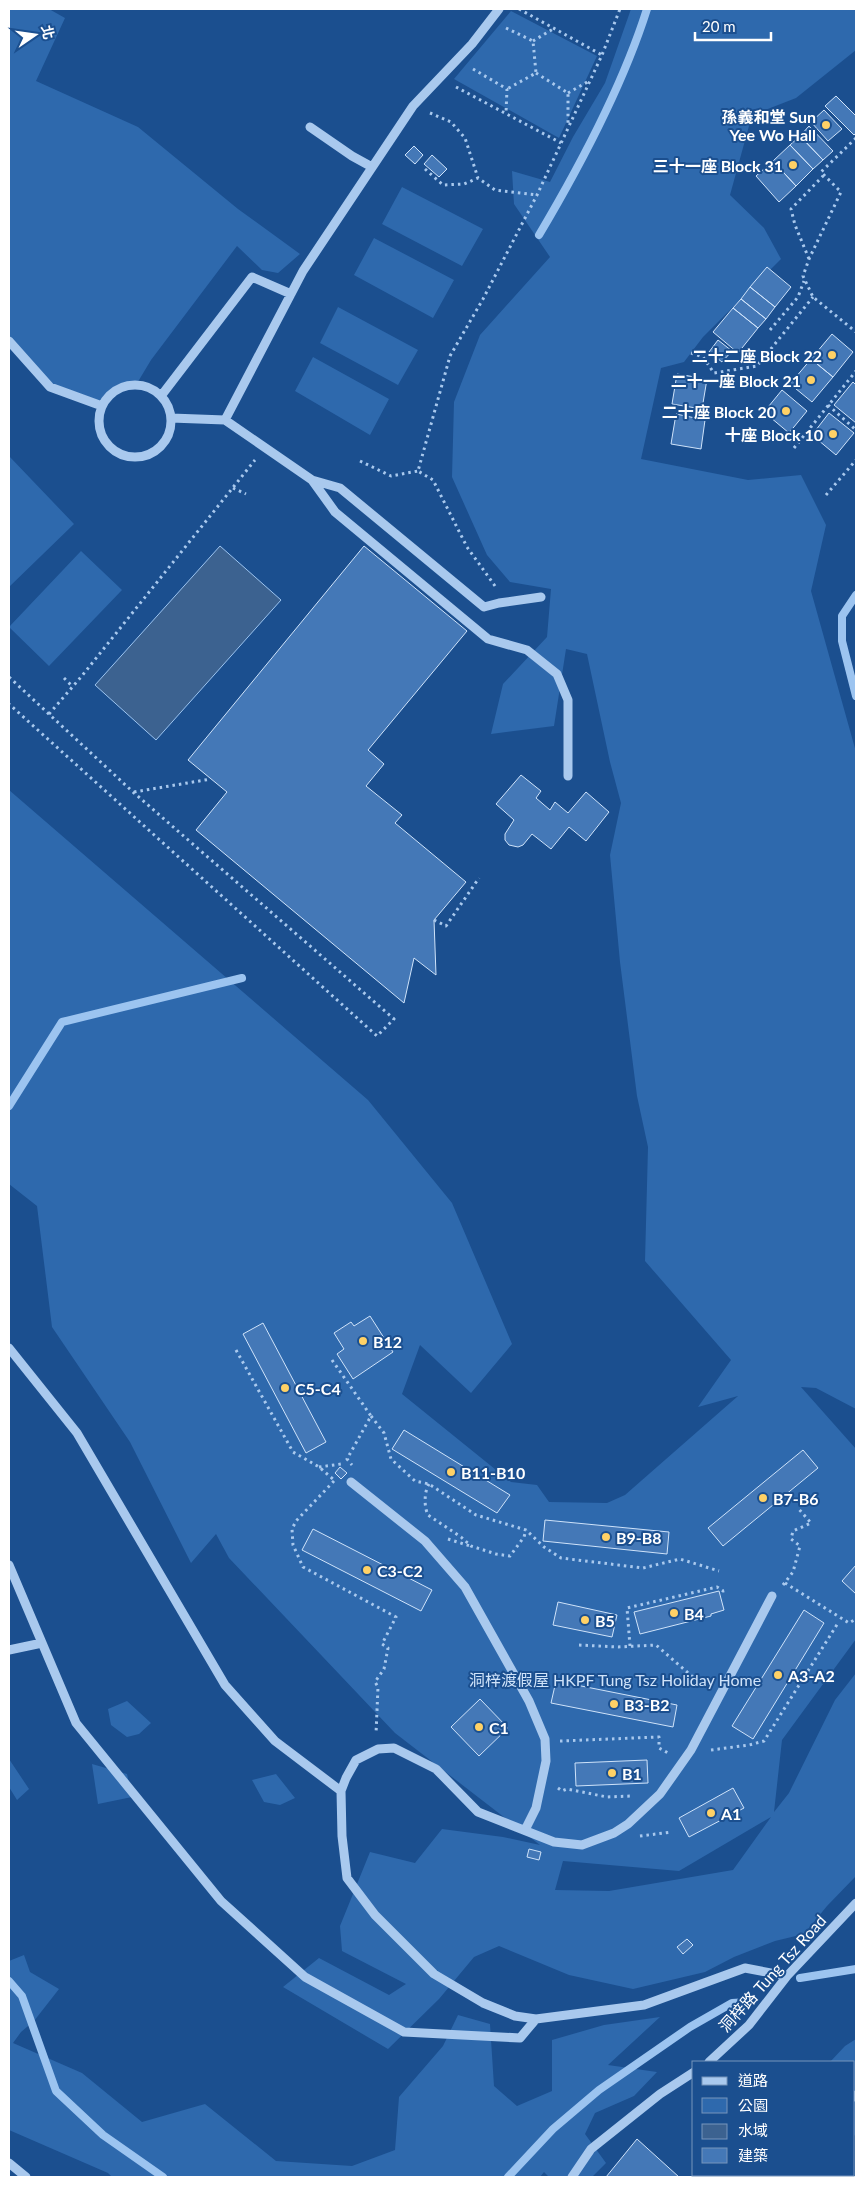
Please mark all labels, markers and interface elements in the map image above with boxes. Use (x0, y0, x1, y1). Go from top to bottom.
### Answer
north arrow (10, 10, 60, 60)
scale bar (695, 10, 771, 42)
text: 20 m (702, 17, 736, 35)
text: 北 (38, 23, 58, 41)
place label: 孫義和堂 Sun Yee Wo Hall (721, 107, 816, 144)
marker: 孫義和堂 Sun Yee Wo Hall (820, 119, 832, 131)
place label: 三十一座 Block 31 (653, 156, 783, 175)
marker: 三十一座 Block 31 (787, 159, 799, 171)
place label: 二十二座 Block 22 (692, 346, 822, 365)
marker: 二十二座 Block 22 (826, 349, 838, 361)
place label: 二十一座 Block 21 (671, 371, 801, 390)
marker: 二十一座 Block 21 (805, 374, 817, 386)
place label: 二十座 Block 20 (662, 402, 776, 421)
marker: 二十座 Block 20 (780, 405, 792, 417)
place label: 十座 Block 10 (725, 425, 823, 444)
marker: 十座 Block 10 (827, 428, 839, 440)
place label: B12 (373, 1332, 402, 1351)
marker: B12 (357, 1335, 369, 1347)
place label: C5-C4 (295, 1379, 341, 1398)
marker: C5-C4 (279, 1382, 291, 1394)
place label: B11-B10 (461, 1463, 525, 1482)
marker: B11-B10 (445, 1466, 457, 1478)
place label: B7-B6 (773, 1489, 819, 1508)
marker: B7-B6 (757, 1492, 769, 1504)
place label: B9-B8 (616, 1528, 662, 1547)
marker: B9-B8 (600, 1531, 612, 1543)
place label: C3-C2 (377, 1561, 423, 1580)
marker: C3-C2 (361, 1564, 373, 1576)
place label: B4 (684, 1604, 704, 1623)
marker: B4 (668, 1607, 680, 1619)
place label: B5 (595, 1611, 615, 1630)
marker: B5 (579, 1614, 591, 1626)
place label: A3-A2 (787, 1666, 835, 1685)
marker: A3-A2 (772, 1669, 784, 1681)
park label: 洞梓渡假屋 HKPF Tung Tsz Holiday Home (469, 1670, 761, 1689)
place label: B3-B2 (624, 1695, 670, 1714)
marker: B3-B2 (608, 1698, 620, 1710)
place label: C1 (489, 1718, 509, 1737)
marker: C1 (473, 1721, 485, 1733)
place label: B1 (622, 1764, 642, 1783)
marker: B1 (606, 1767, 618, 1779)
place label: A1 (720, 1804, 741, 1823)
marker: A1 (705, 1807, 717, 1819)
street label: 洞梓路 Tung Tsz Road (714, 1911, 830, 2035)
legend (692, 2061, 855, 2176)
text: 道路 (738, 2071, 768, 2089)
text: 公園 (738, 2096, 768, 2114)
text: 水域 (738, 2121, 768, 2139)
text: 建築 (738, 2146, 768, 2164)

